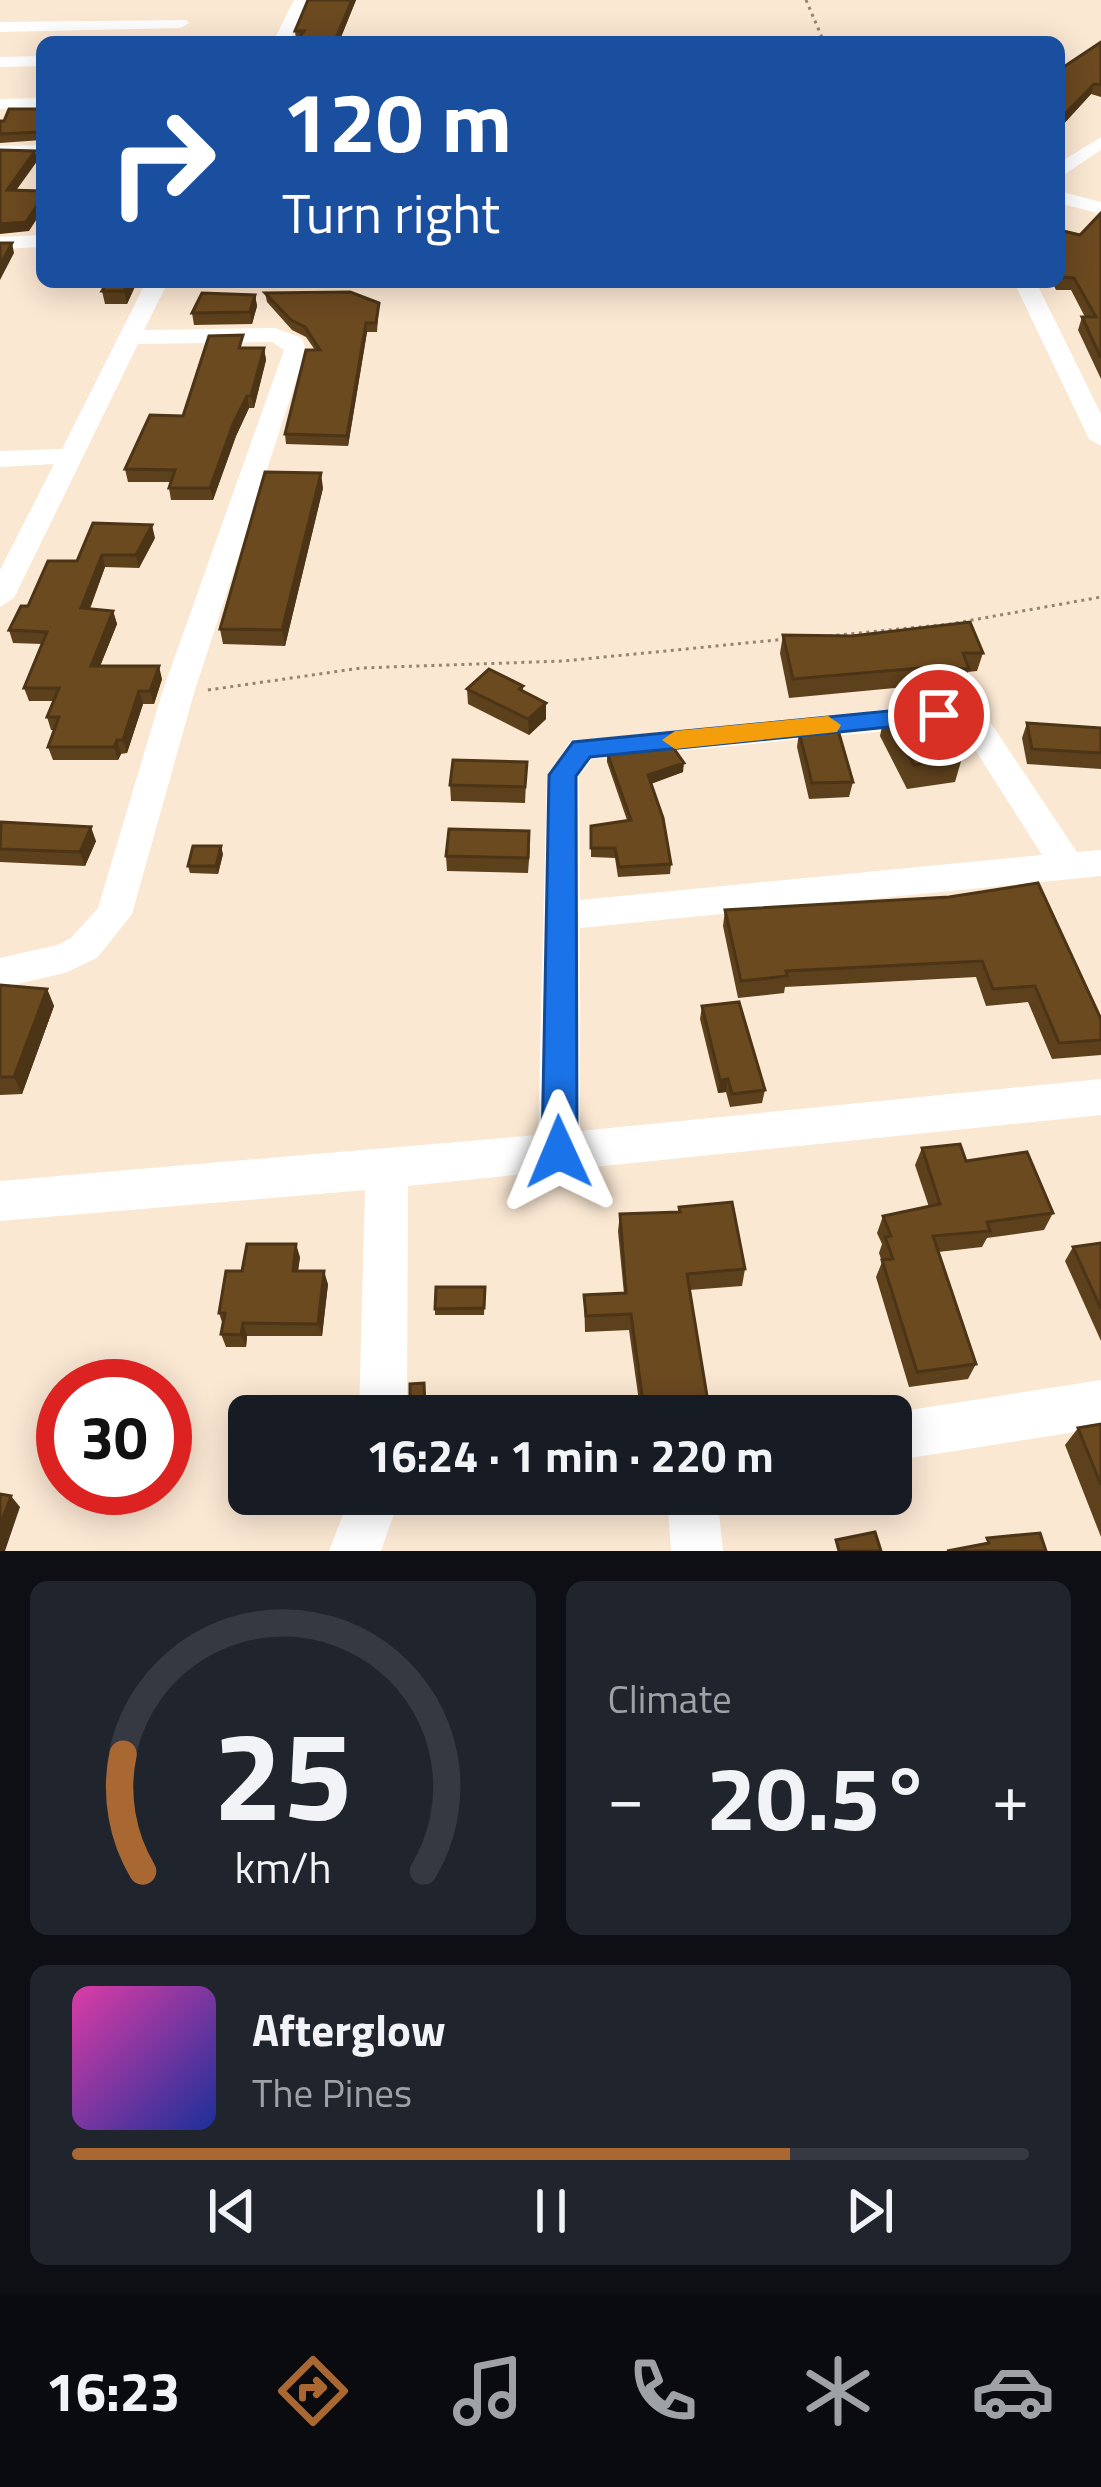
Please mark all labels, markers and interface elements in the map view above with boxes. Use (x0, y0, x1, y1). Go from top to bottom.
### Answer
text: 120 m (282, 57, 512, 185)
icon: right (84, 84, 240, 240)
text: Turn right (282, 172, 500, 254)
pin (888, 664, 990, 766)
icon: arrive (906, 682, 972, 748)
position arrow (496, 1089, 622, 1215)
speed limit sign: 30 (36, 1359, 192, 1515)
text: 16:24 · 1 min · 220 m (366, 1421, 774, 1489)
text: Climate (608, 1669, 732, 1728)
text: 25 (213, 1679, 353, 1868)
text: 20.5° (706, 1728, 931, 1865)
text: − (608, 1746, 644, 1847)
text: + (992, 1746, 1029, 1847)
text: km/h (234, 1834, 331, 1900)
text: Afterglow (252, 1995, 446, 2063)
text: The Pines (252, 2063, 412, 2122)
icon: previous (199, 2178, 265, 2244)
icon: pause (518, 2178, 584, 2244)
icon: next (837, 2178, 903, 2244)
icon: directions (271, 2349, 355, 2433)
icon: music (446, 2349, 530, 2433)
icon: phone (621, 2349, 705, 2433)
icon: climate (796, 2349, 880, 2433)
icon: car (971, 2349, 1055, 2433)
text: 16:23 (46, 2350, 180, 2432)

